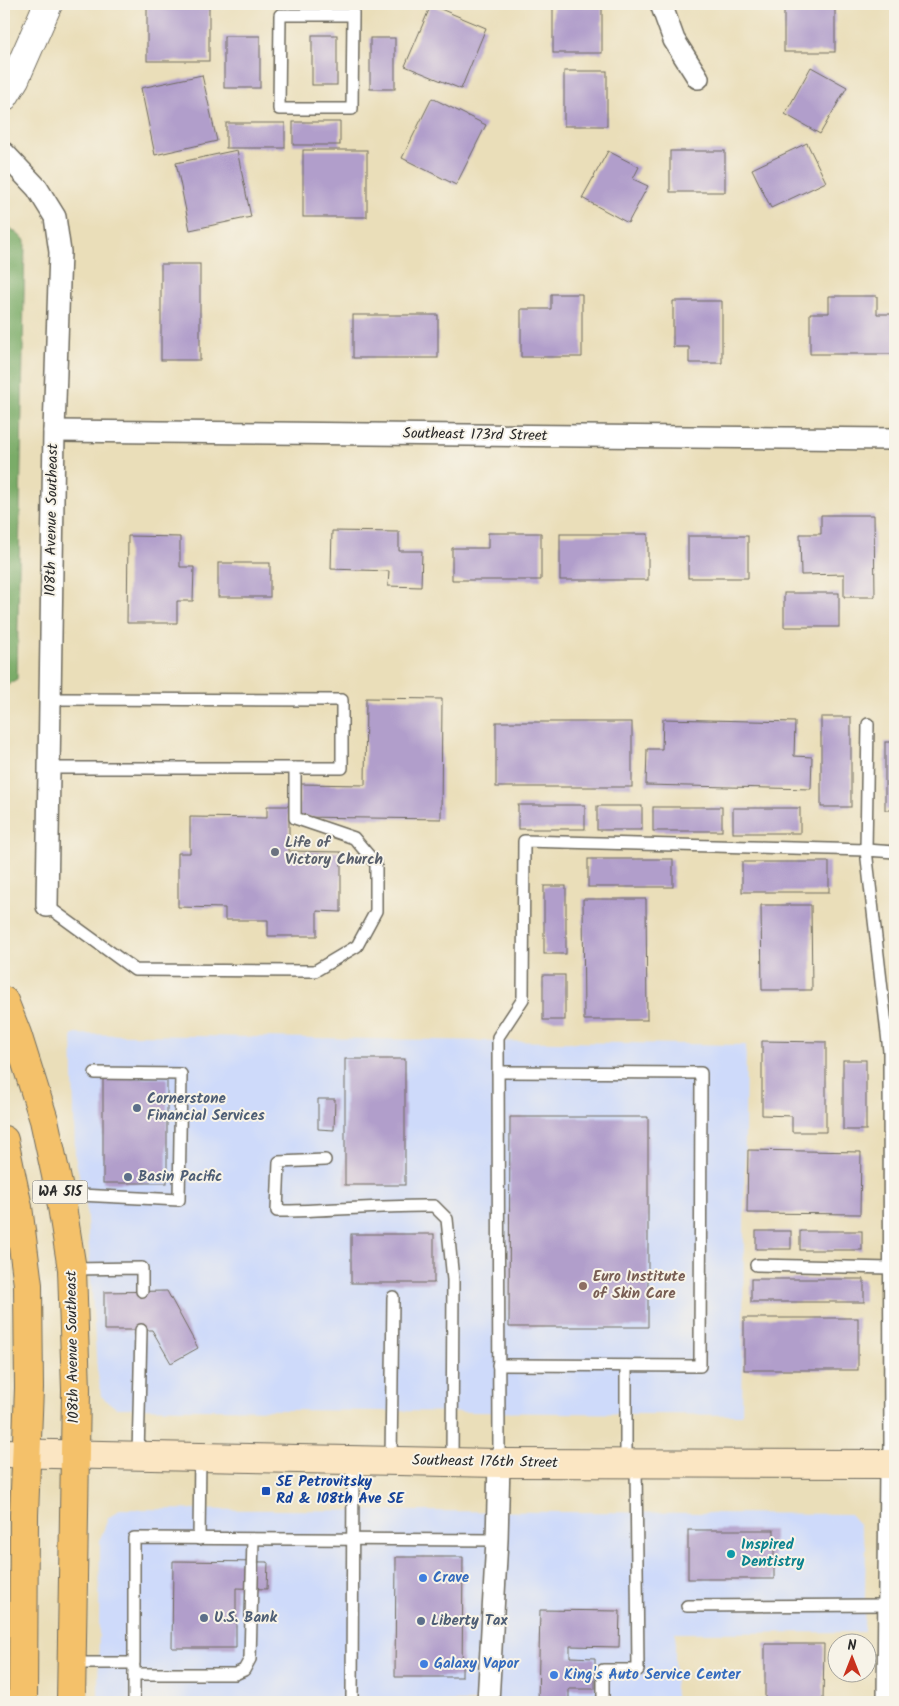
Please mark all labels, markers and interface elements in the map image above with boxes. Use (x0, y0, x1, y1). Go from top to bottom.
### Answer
street label: Southeast 173rd Street (403, 422, 548, 448)
street label: 108th Avenue Southeast (39, 443, 65, 597)
place label: Life of Victory Church (285, 831, 383, 872)
marker: Life of Victory Church (269, 846, 281, 858)
place label: Cornerstone Financial Services (147, 1087, 265, 1128)
marker: Cornerstone Financial Services (131, 1102, 143, 1114)
place label: Basin Pacific (138, 1165, 222, 1189)
marker: Basin Pacific (122, 1171, 134, 1183)
road number: WA 515 (32, 1180, 88, 1204)
place label: Euro Institute of Skin Care (593, 1265, 686, 1306)
street label: 108th Avenue Southeast (60, 1270, 86, 1424)
marker: Euro Institute of Skin Care (577, 1280, 589, 1292)
street label: Southeast 176th Street (412, 1449, 558, 1475)
place label: SE Petrovitsky Rd & 108th Ave SE (276, 1470, 405, 1511)
marker: SE Petrovitsky Rd & 108th Ave SE (260, 1485, 272, 1497)
place label: Inspired Dentistry (741, 1533, 804, 1574)
marker: Inspired Dentistry (725, 1548, 737, 1560)
place label: Crave (433, 1566, 470, 1590)
marker: Crave (417, 1572, 429, 1584)
place label: U.S. Bank (214, 1606, 277, 1630)
place label: Liberty Tax (431, 1609, 508, 1633)
marker: U.S. Bank (198, 1612, 210, 1624)
marker: Liberty Tax (415, 1615, 427, 1627)
north arrow (826, 1634, 876, 1684)
text: N (848, 1635, 857, 1657)
place label: Galaxy Vapor (434, 1652, 519, 1676)
marker: Galaxy Vapor (418, 1658, 430, 1670)
place label: King's Auto Service Center (564, 1663, 741, 1687)
marker: King's Auto Service Center (548, 1669, 560, 1681)

